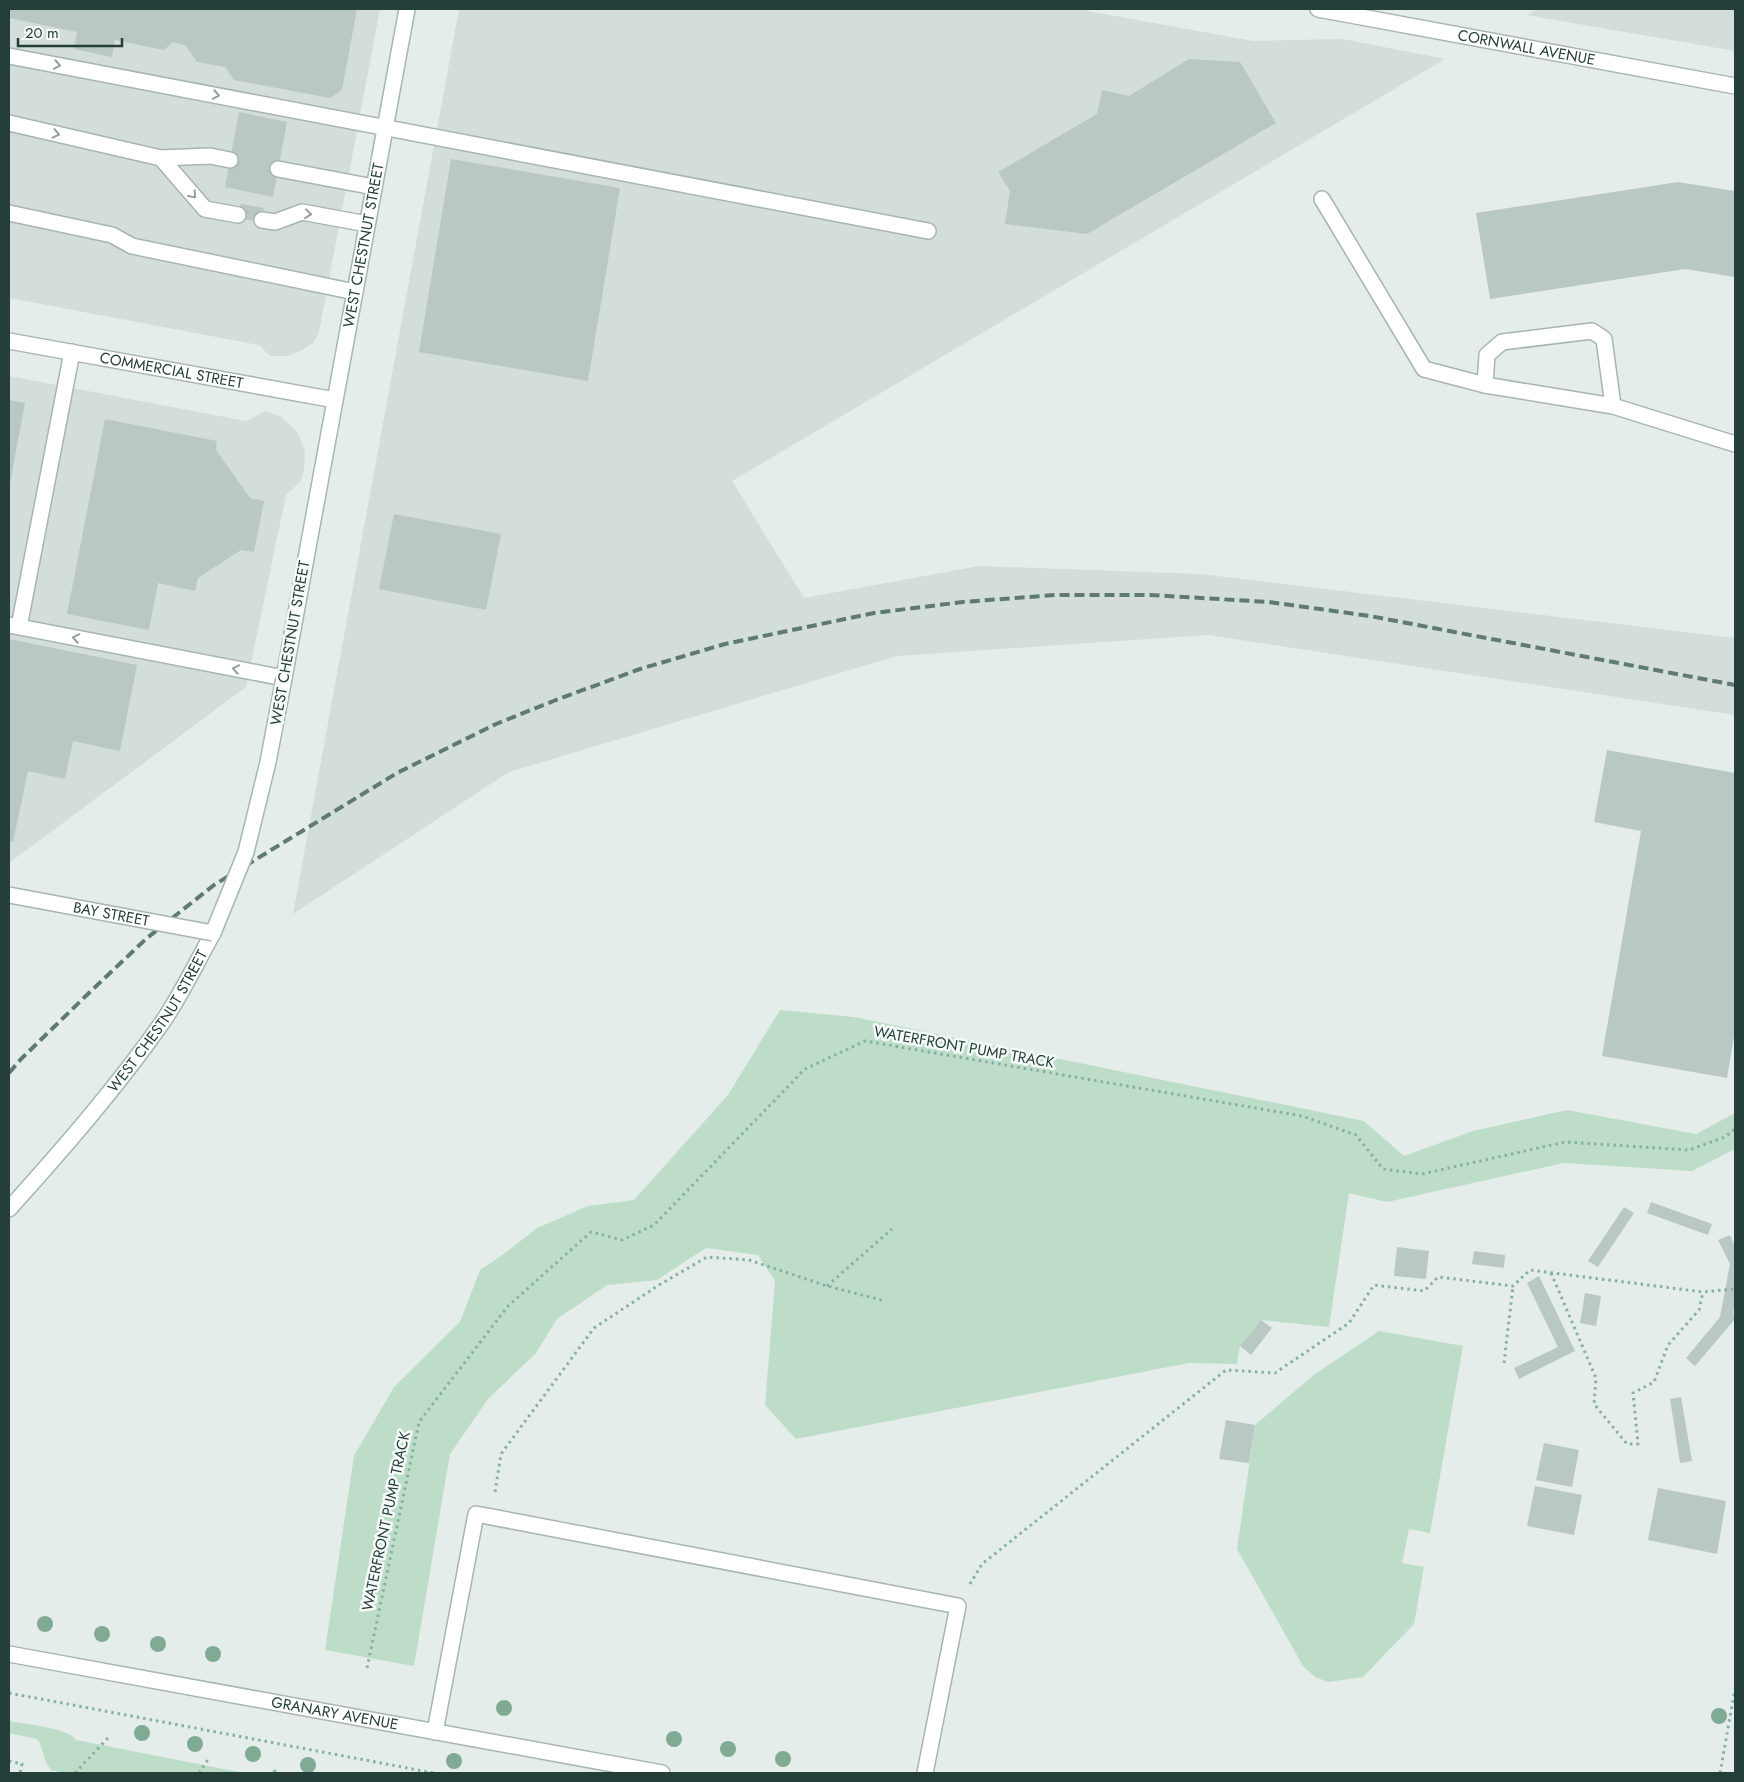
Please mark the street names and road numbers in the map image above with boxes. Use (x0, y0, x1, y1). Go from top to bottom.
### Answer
street label: CORNWALL AVENUE (1456, 24, 1597, 71)
street label: WEST CHESTNUT STREET (338, 161, 389, 329)
street label: COMMERCIAL STREET (98, 347, 245, 394)
street label: WEST CHESTNUT STREET (265, 559, 315, 727)
street label: BAY STREET (71, 896, 151, 932)
street label: WEST CHESTNUT STREET (102, 946, 213, 1097)
street label: WATERFRONT PUMP TRACK (872, 1020, 1056, 1074)
street label: WATERFRONT PUMP TRACK (356, 1429, 416, 1613)
street label: GRANARY AVENUE (269, 1691, 400, 1736)

